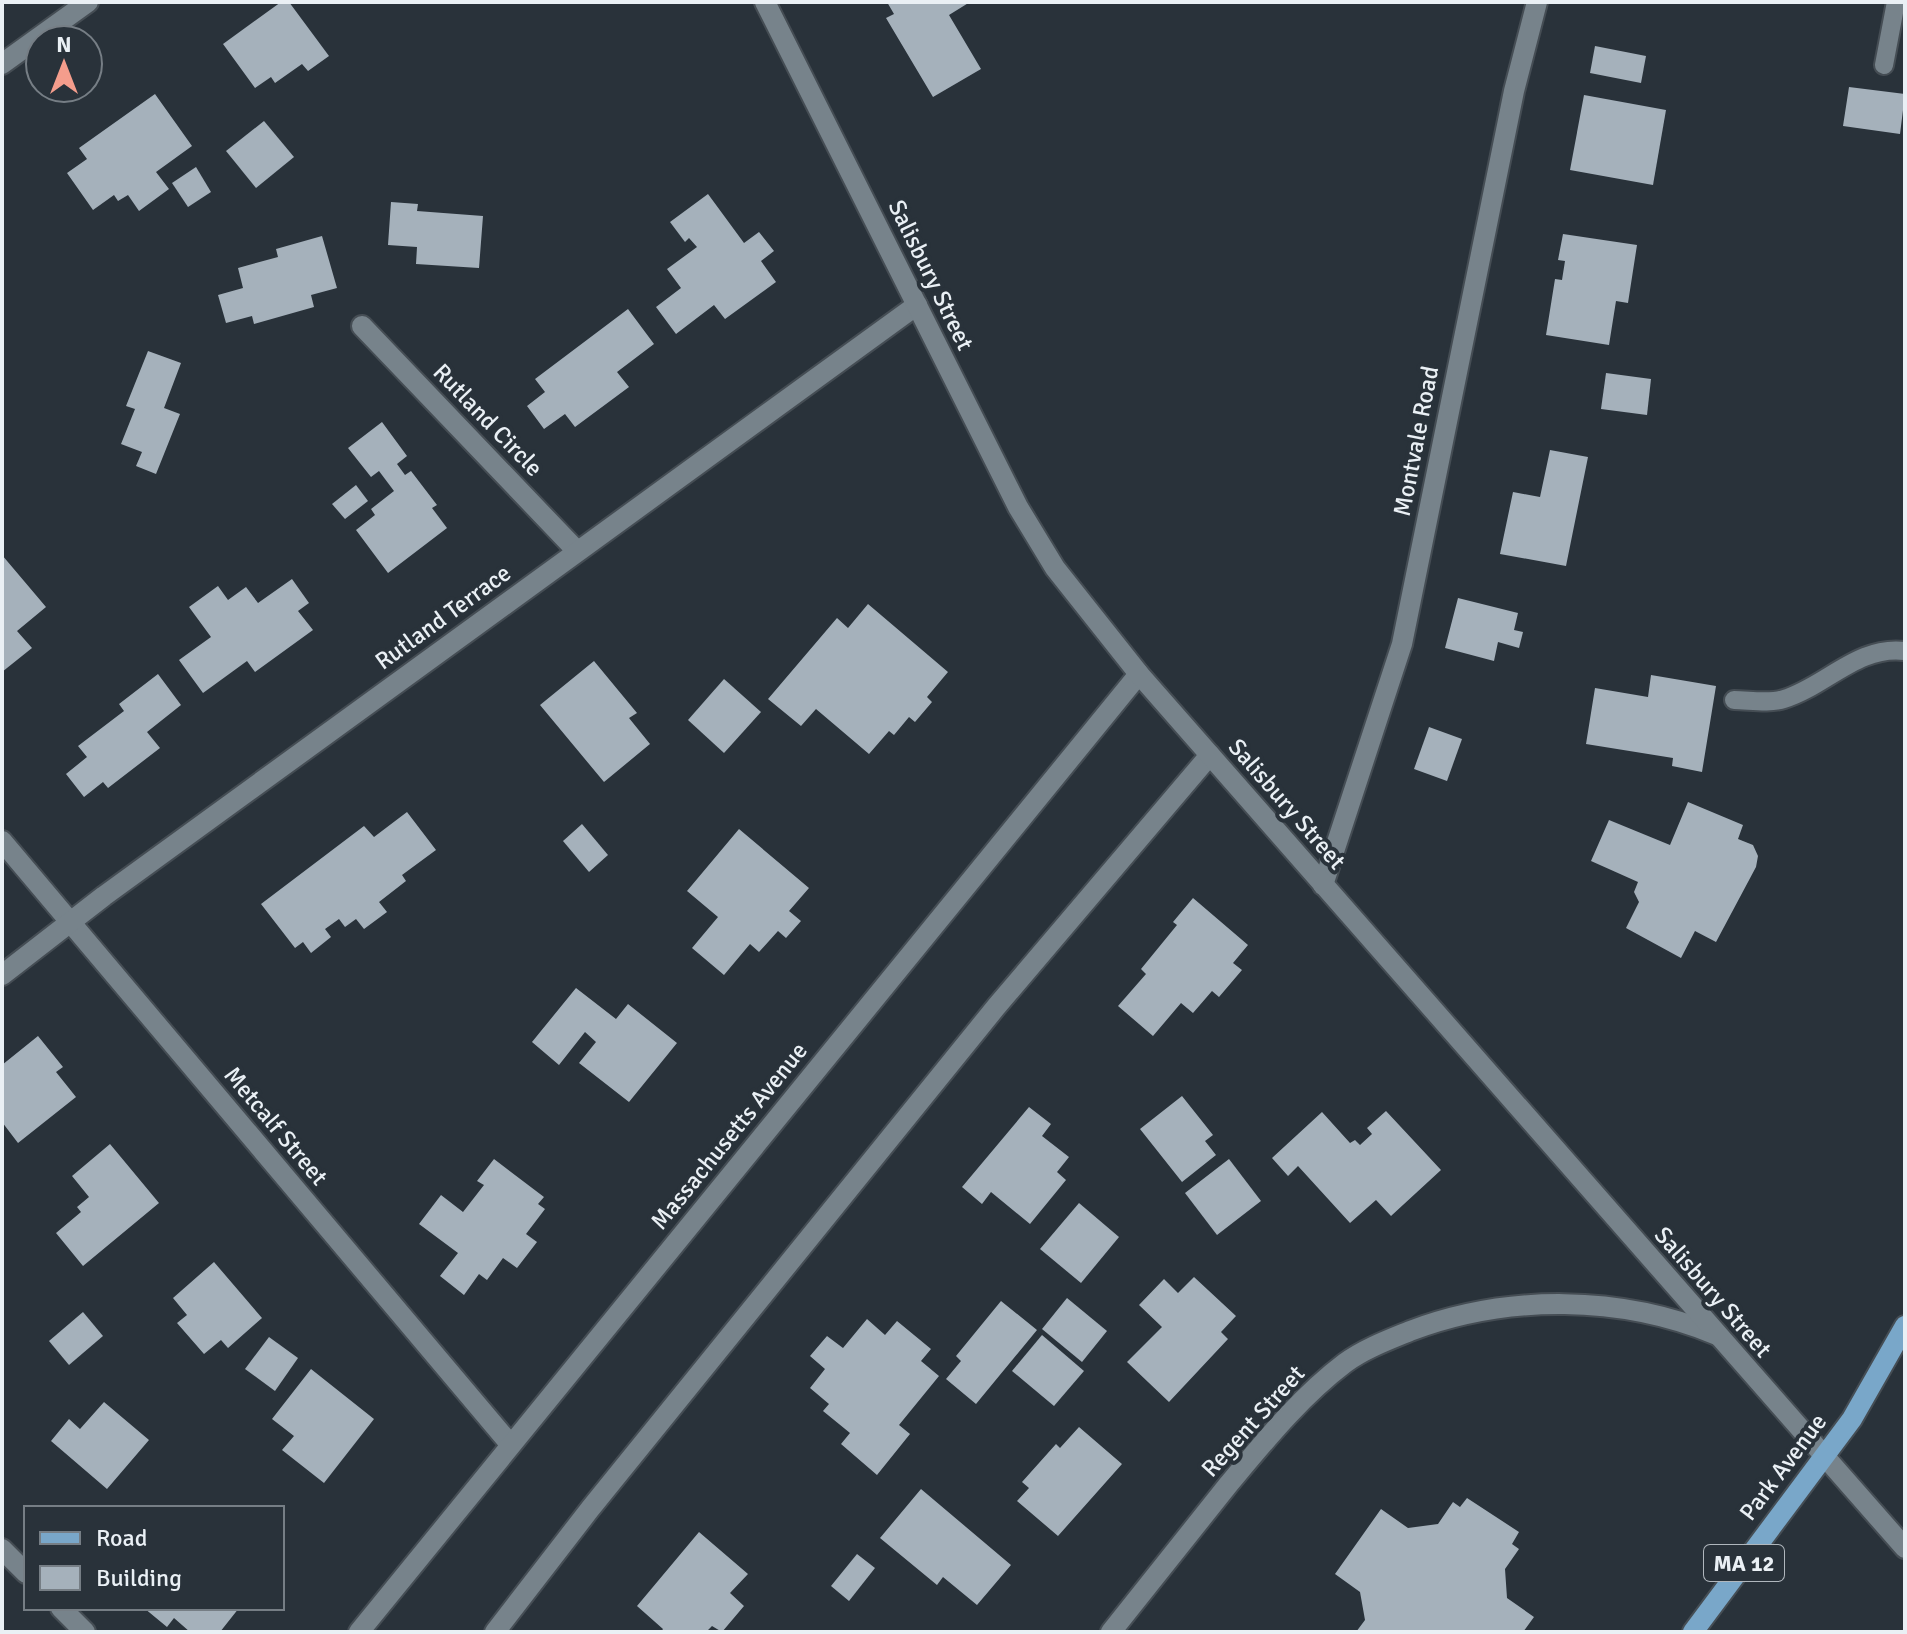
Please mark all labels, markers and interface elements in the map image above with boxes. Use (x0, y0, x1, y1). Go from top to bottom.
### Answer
north arrow (24, 24, 104, 104)
text: N (56, 31, 72, 58)
street label: Salisbury Street (882, 195, 980, 355)
street label: Rutland Circle (427, 357, 549, 483)
street label: Montvale Road (1387, 363, 1445, 519)
street label: Rutland Terrace (369, 558, 517, 676)
street label: Salisbury Street (1222, 732, 1352, 876)
street label: Massachusetts Avenue (644, 1036, 814, 1236)
street label: Metcalf Street (218, 1061, 334, 1191)
street label: Salisbury Street (1648, 1220, 1778, 1364)
street label: Regent Street (1195, 1359, 1311, 1483)
street label: Park Avenue (1733, 1407, 1833, 1527)
legend (24, 1506, 284, 1610)
text: Road (96, 1523, 147, 1553)
road number: MA 12 (1704, 1545, 1784, 1581)
text: Building (96, 1563, 182, 1593)

